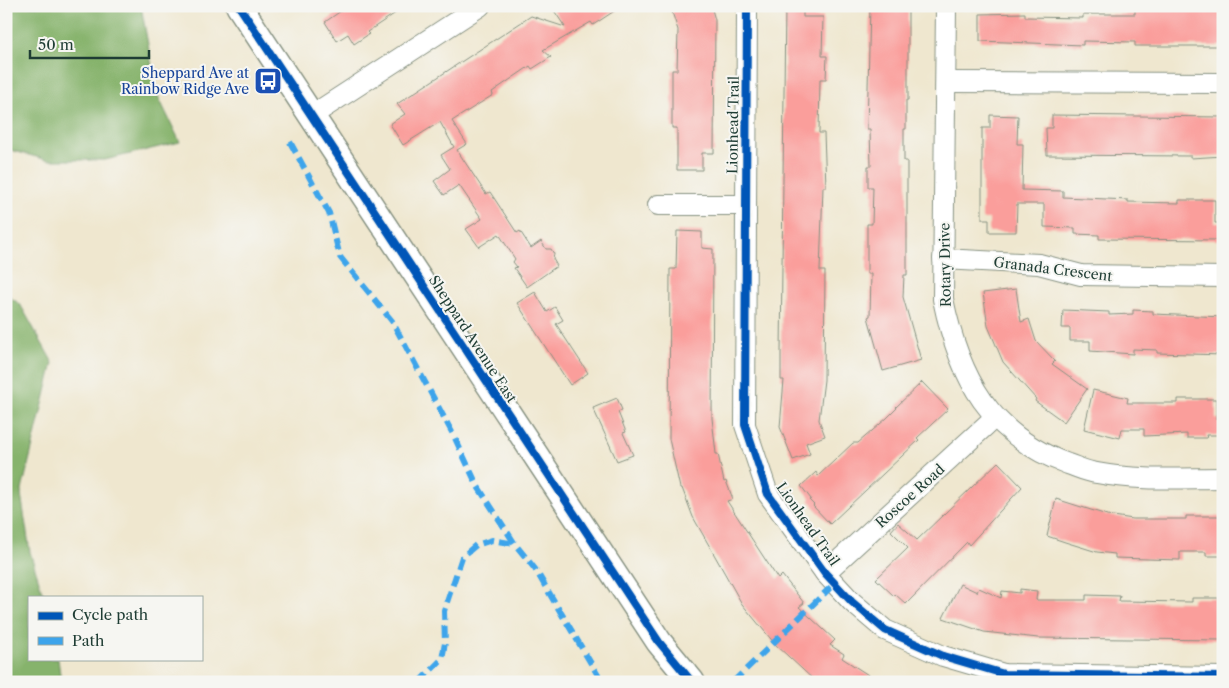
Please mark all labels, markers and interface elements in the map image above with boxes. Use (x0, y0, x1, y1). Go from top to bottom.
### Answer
scale bar (30, 28, 149, 60)
text: 50 m (38, 35, 74, 54)
place label: Sheppard Ave at Rainbow Ridge Ave (121, 64, 249, 98)
bus stop icon: Sheppard Ave at Rainbow Ridge Ave (253, 66, 283, 96)
street label: Lionhead Trail (723, 76, 743, 174)
street label: Rotary Drive (935, 222, 955, 307)
street label: Granada Crescent (993, 253, 1113, 285)
street label: Sheppard Avenue East (425, 272, 521, 406)
street label: Roscoe Road (872, 460, 949, 532)
street label: Lionhead Trail (773, 479, 843, 569)
legend (28, 596, 202, 660)
text: Cycle path (72, 605, 149, 624)
text: Path (72, 631, 105, 650)

